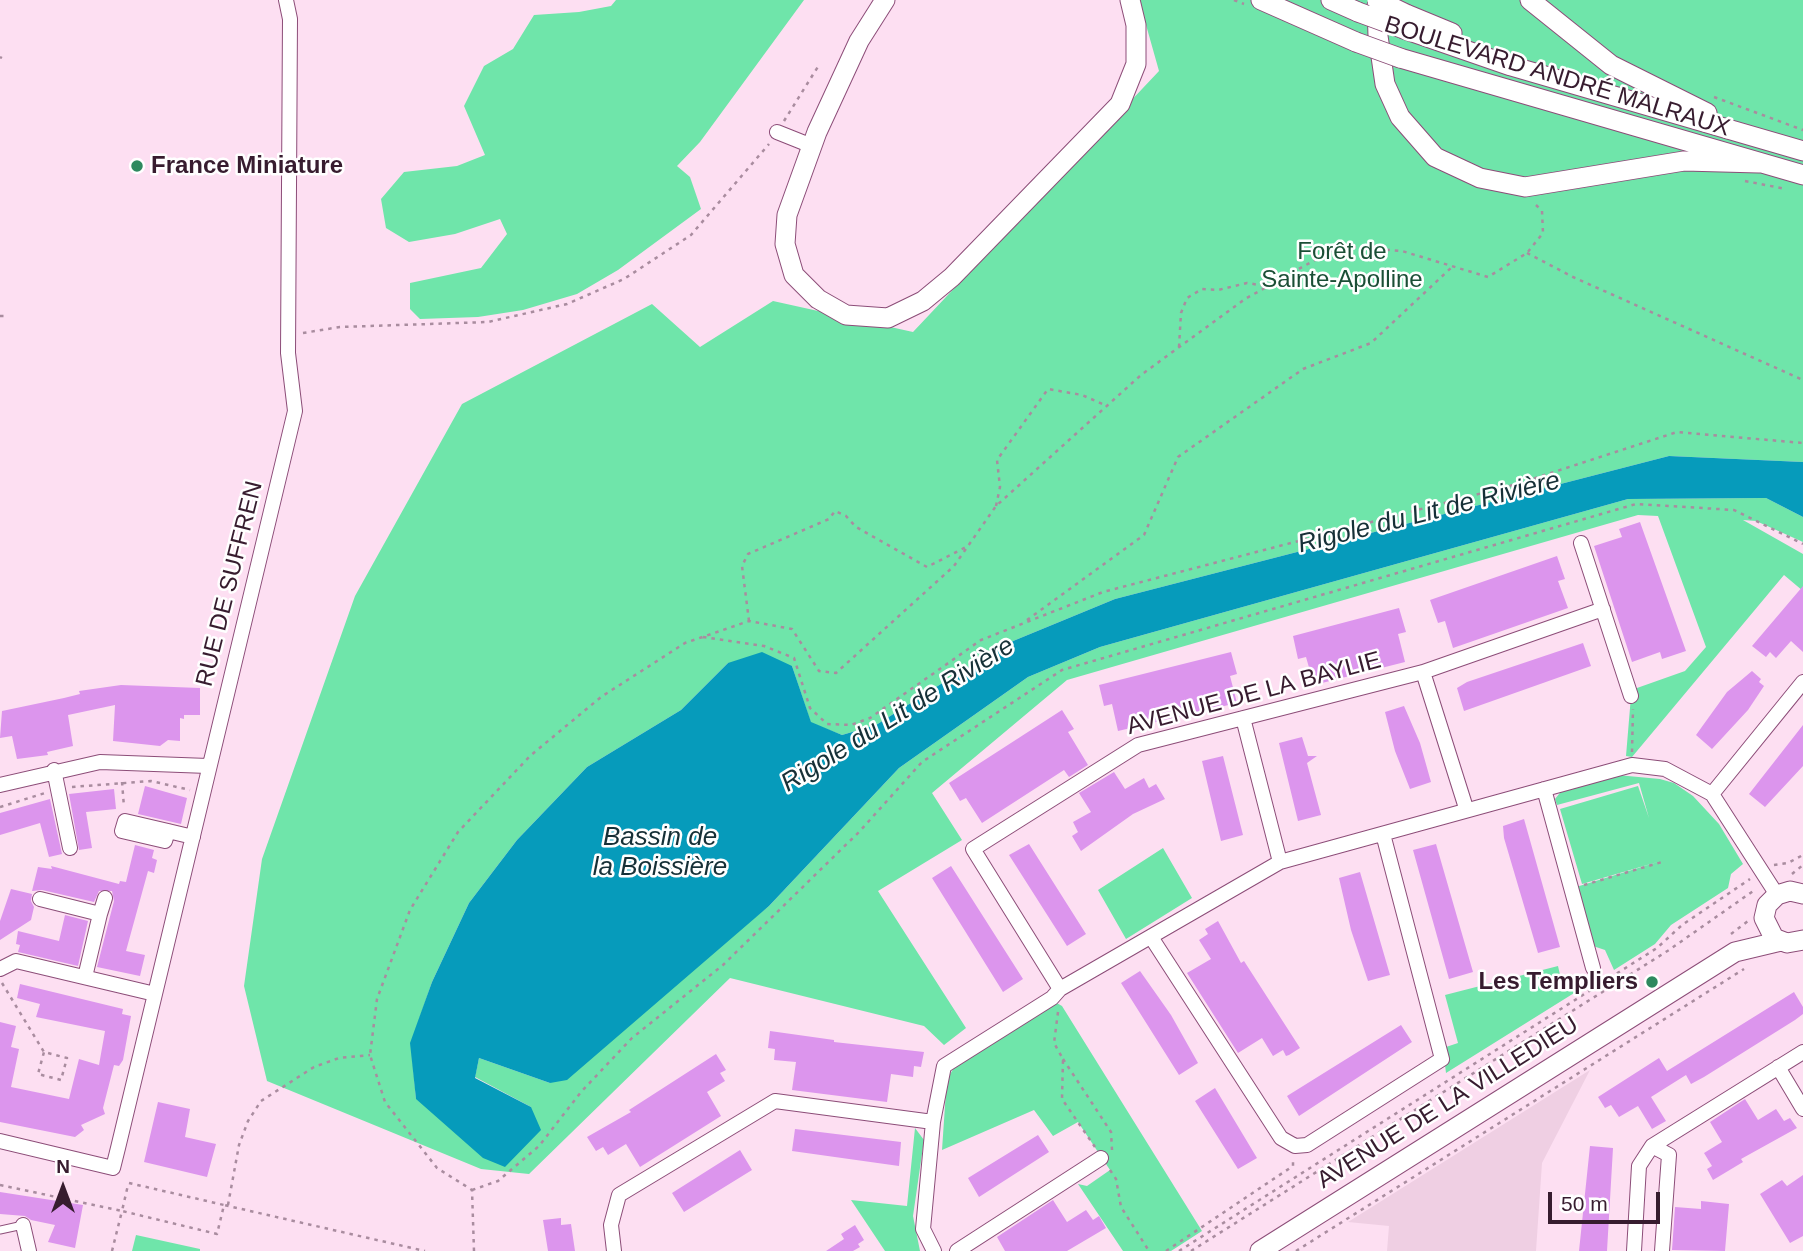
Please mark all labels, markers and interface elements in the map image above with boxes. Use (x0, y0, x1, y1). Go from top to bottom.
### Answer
street label: BOULEVARD ANDRÉ MALRAUX (1381, 11, 1733, 143)
place label: France Miniature (151, 152, 343, 180)
marker: France Miniature (129, 158, 145, 174)
park label: Forêt de Sainte-Apolline (1261, 238, 1423, 294)
water label: Rigole du Lit de Rivière (1295, 465, 1563, 561)
street label: RUE DE SUFFREN (191, 478, 269, 690)
water label: Rigole du Lit de Rivière (776, 631, 1020, 799)
street label: AVENUE DE LA BAYLIE (1124, 646, 1384, 742)
water label: Bassin de la Boissière (593, 822, 727, 884)
place label: Les Templiers (1478, 968, 1638, 996)
marker: Les Templiers (1644, 974, 1660, 990)
street label: AVENUE DE LA VILLEDIEU (1312, 1011, 1584, 1195)
north arrow (28, 1153, 98, 1223)
text: N (56, 1156, 70, 1177)
scale bar (1551, 1178, 1663, 1222)
text: 50 m (1561, 1192, 1608, 1215)

